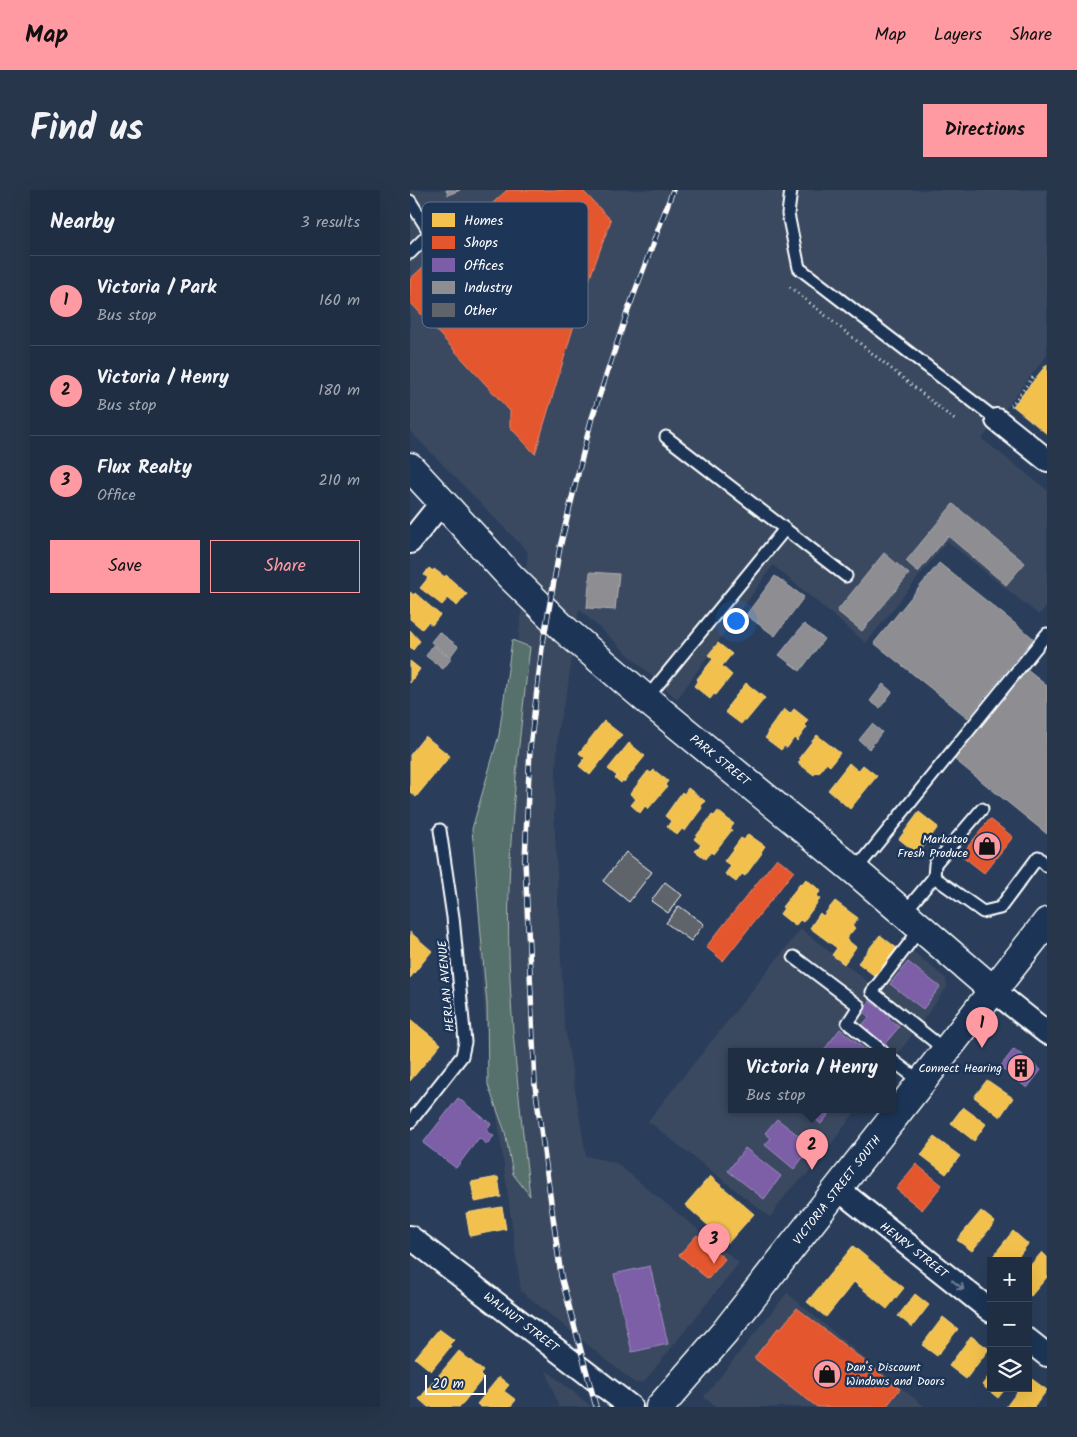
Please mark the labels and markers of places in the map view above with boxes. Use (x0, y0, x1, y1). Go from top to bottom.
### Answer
place label: Markatoo Fresh Produce (898, 830, 969, 863)
shop icon: Markatoo Fresh Produce (972, 831, 1002, 861)
pin: 1 (966, 1007, 998, 1048)
building icon: Connect Hearing (1006, 1053, 1036, 1083)
place label: Connect Hearing (918, 1059, 1002, 1078)
pin: 2 (796, 1129, 828, 1170)
pin: 3 (698, 1223, 730, 1264)
place label: Dan's Discount Windows and Doors (846, 1358, 945, 1391)
shop icon: Dan's Discount Windows and Doors (812, 1359, 842, 1389)

